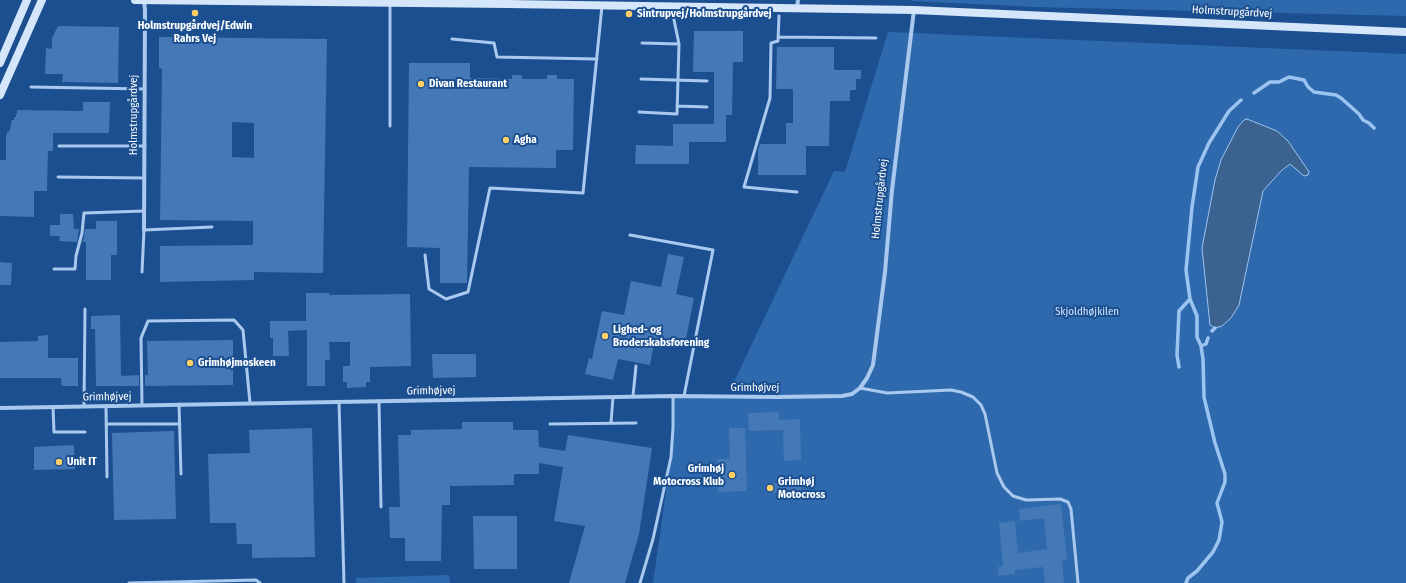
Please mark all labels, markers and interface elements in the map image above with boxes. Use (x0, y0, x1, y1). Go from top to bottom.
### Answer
street label: Holmstrupgårdvej (1192, 3, 1272, 21)
place label: Sintrupvej/Holmstrupgårdvej (637, 7, 772, 21)
marker: Holmstrupgårdvej/Edwin Rahrs Vej (190, 8, 200, 18)
marker: Sintrupvej/Holmstrupgårdvej (624, 9, 634, 19)
place label: Holmstrupgårdvej/Edwin Rahrs Vej (138, 19, 252, 45)
street label: Holmstrupgårdvej (127, 75, 141, 155)
place label: Divan Restaurant (429, 77, 507, 91)
marker: Divan Restaurant (416, 79, 426, 89)
place label: Agha (514, 133, 537, 147)
marker: Agha (501, 135, 511, 145)
street label: Holmstrupgårdvej (869, 158, 891, 240)
park label: Skjoldhøjkilen (1055, 305, 1119, 319)
place label: Lighed- og Broderskabsforening (613, 323, 709, 349)
marker: Lighed- og Broderskabsforening (600, 331, 610, 341)
place label: Grimhøjmoskeen (198, 356, 276, 370)
marker: Grimhøjmoskeen (185, 358, 195, 368)
street label: Grimhøjvej (731, 381, 779, 395)
street label: Grimhøjvej (406, 384, 456, 398)
street label: Grimhøjvej (82, 390, 132, 404)
place label: Unit IT (67, 455, 97, 469)
marker: Unit IT (54, 457, 64, 467)
place label: Grimhøj Motocross Klub (653, 462, 724, 488)
marker: Grimhøj Motocross Klub (727, 470, 737, 480)
place label: Grimhøj Motocross (778, 475, 825, 501)
marker: Grimhøj Motocross (765, 483, 775, 493)

